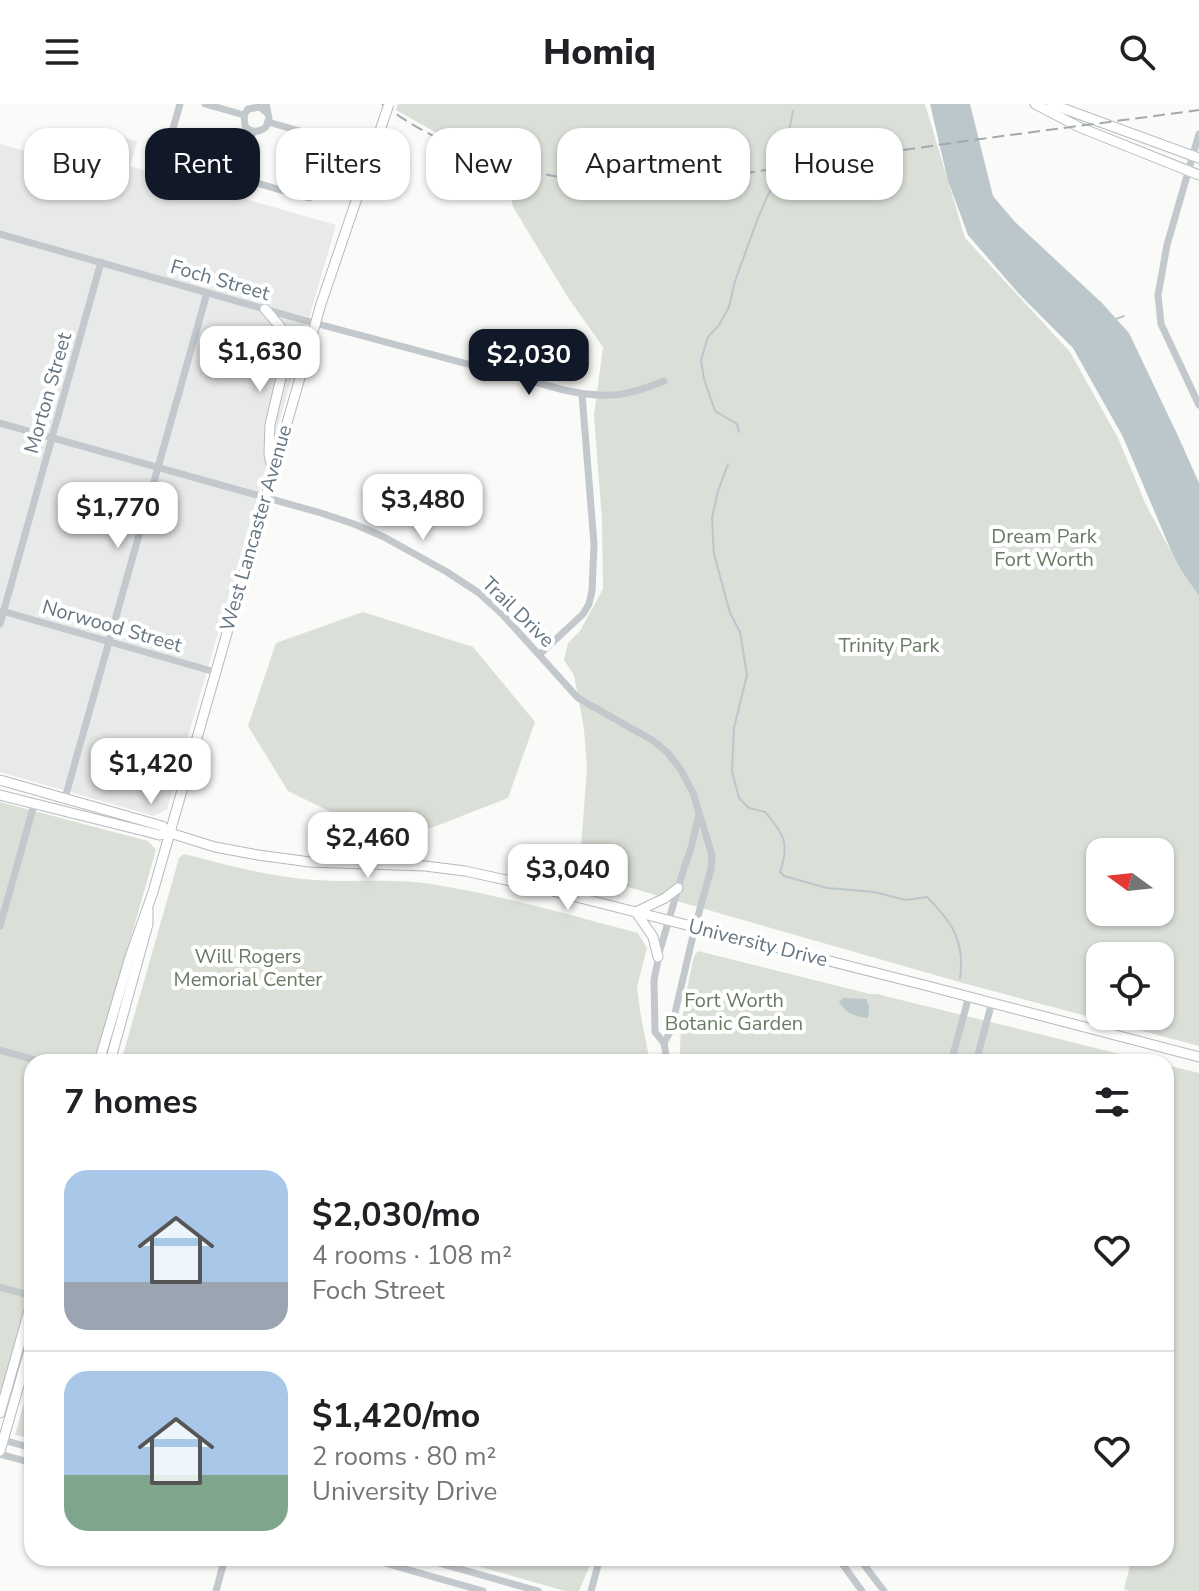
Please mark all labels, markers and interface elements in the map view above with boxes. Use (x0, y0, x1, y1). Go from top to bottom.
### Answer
text: Homiq (543, 28, 656, 77)
icon: menu (40, 30, 84, 74)
icon: search (1115, 30, 1159, 74)
chip: Buy (24, 128, 129, 200)
chip: Rent (145, 128, 260, 200)
chip: Filters (276, 128, 410, 200)
chip: New (426, 128, 541, 200)
chip: Apartment (557, 128, 750, 200)
chip: House (766, 128, 903, 200)
street label: Foch Street (167, 253, 274, 307)
pin: $1,630 (195, 326, 325, 394)
street label: Morton Street (18, 328, 78, 457)
pin: $2,030 (464, 329, 594, 397)
text: $1,630 (218, 334, 302, 369)
text: $2,030 (487, 337, 571, 372)
street label: West Lancaster Avenue (214, 422, 298, 634)
pin: $3,480 (358, 474, 488, 542)
pin: $1,770 (53, 482, 183, 550)
text: $3,480 (381, 482, 465, 517)
text: $1,770 (76, 490, 160, 525)
park label: Dream Park Fort Worth (991, 523, 1098, 573)
street label: Trail Drive (476, 571, 560, 653)
street label: Norwood Street (39, 593, 186, 659)
park label: Trinity Park (839, 632, 940, 659)
pin: $1,420 (86, 738, 216, 806)
text: $1,420 (109, 746, 193, 781)
pin: $2,460 (303, 812, 433, 880)
text: $2,460 (326, 820, 410, 855)
north arrow (1086, 838, 1174, 926)
map controls (1086, 838, 1174, 1030)
pin: $3,040 (503, 844, 633, 912)
text: $3,040 (526, 852, 610, 887)
street label: University Drive (686, 913, 830, 973)
button: locate (1086, 942, 1174, 1030)
park label: Will Rogers Memorial Center (174, 943, 322, 993)
park label: Fort Worth Botanic Garden (665, 987, 803, 1037)
text: 7 homes (64, 1079, 198, 1125)
icon: filters (1090, 1080, 1134, 1124)
text: $2,030/mo (312, 1192, 480, 1238)
icon: home (128, 1202, 224, 1298)
icon: heart (1090, 1228, 1134, 1272)
text: 4 rooms · 108 m² (312, 1238, 512, 1273)
text: Foch Street (312, 1273, 445, 1308)
text: $1,420/mo (312, 1393, 480, 1439)
icon: home (128, 1403, 224, 1499)
icon: heart (1090, 1429, 1134, 1473)
text: 2 rooms · 80 m² (312, 1439, 496, 1474)
text: University Drive (312, 1474, 497, 1509)

